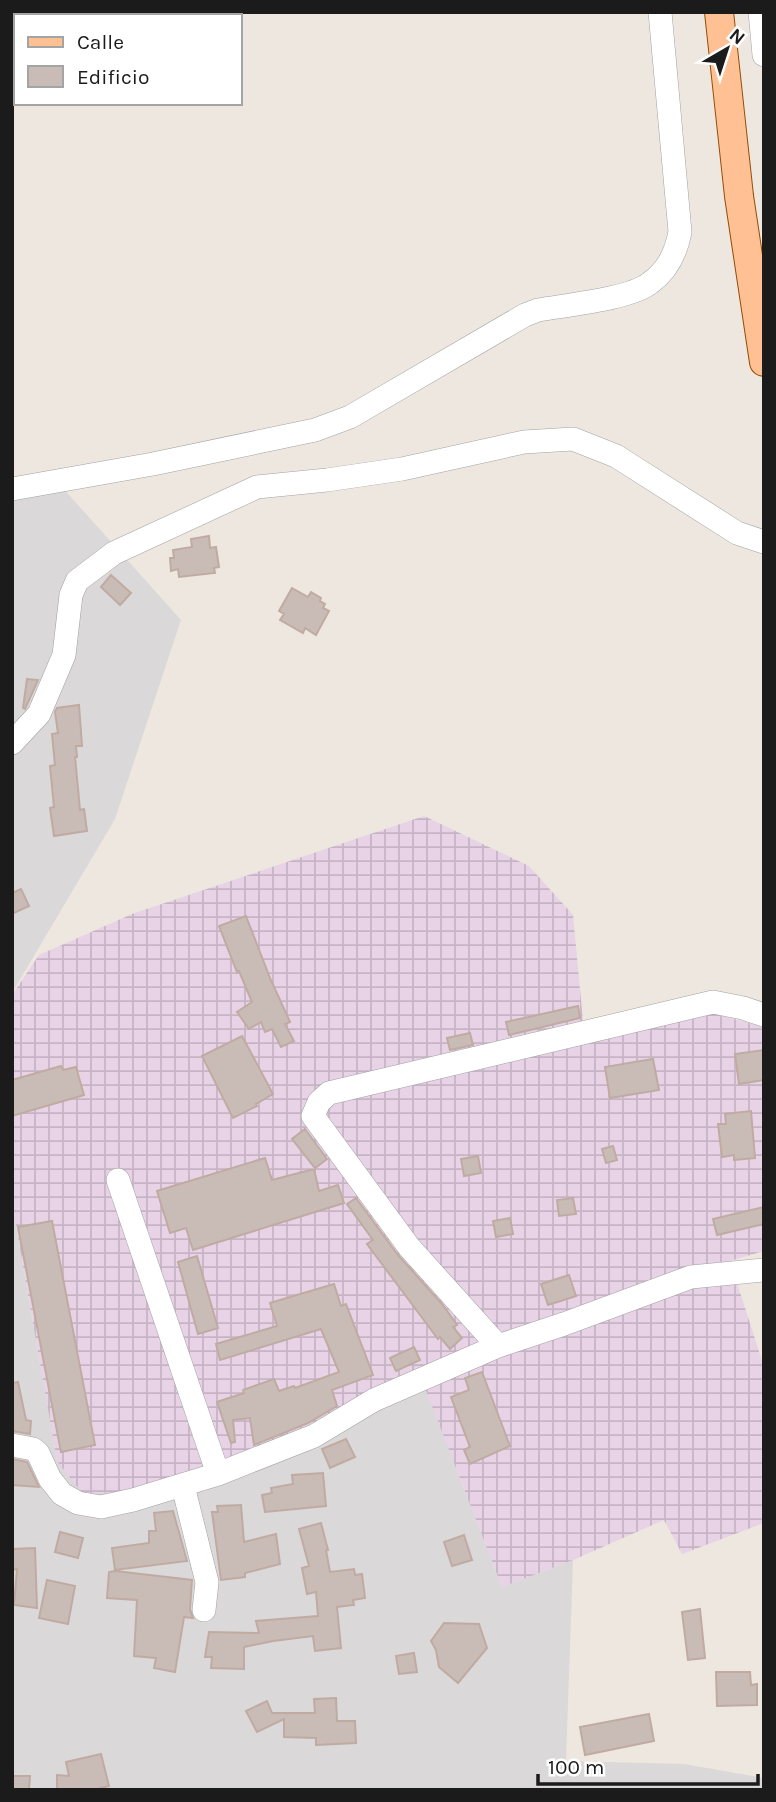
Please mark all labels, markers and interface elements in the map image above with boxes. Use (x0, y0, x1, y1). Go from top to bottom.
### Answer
legend (14, 14, 242, 105)
north arrow (692, 14, 762, 84)
text: N (725, 24, 749, 49)
text: Calle (77, 30, 124, 54)
text: Edificio (77, 65, 150, 89)
scale bar (538, 1742, 758, 1786)
text: 100 m (548, 1755, 605, 1779)

